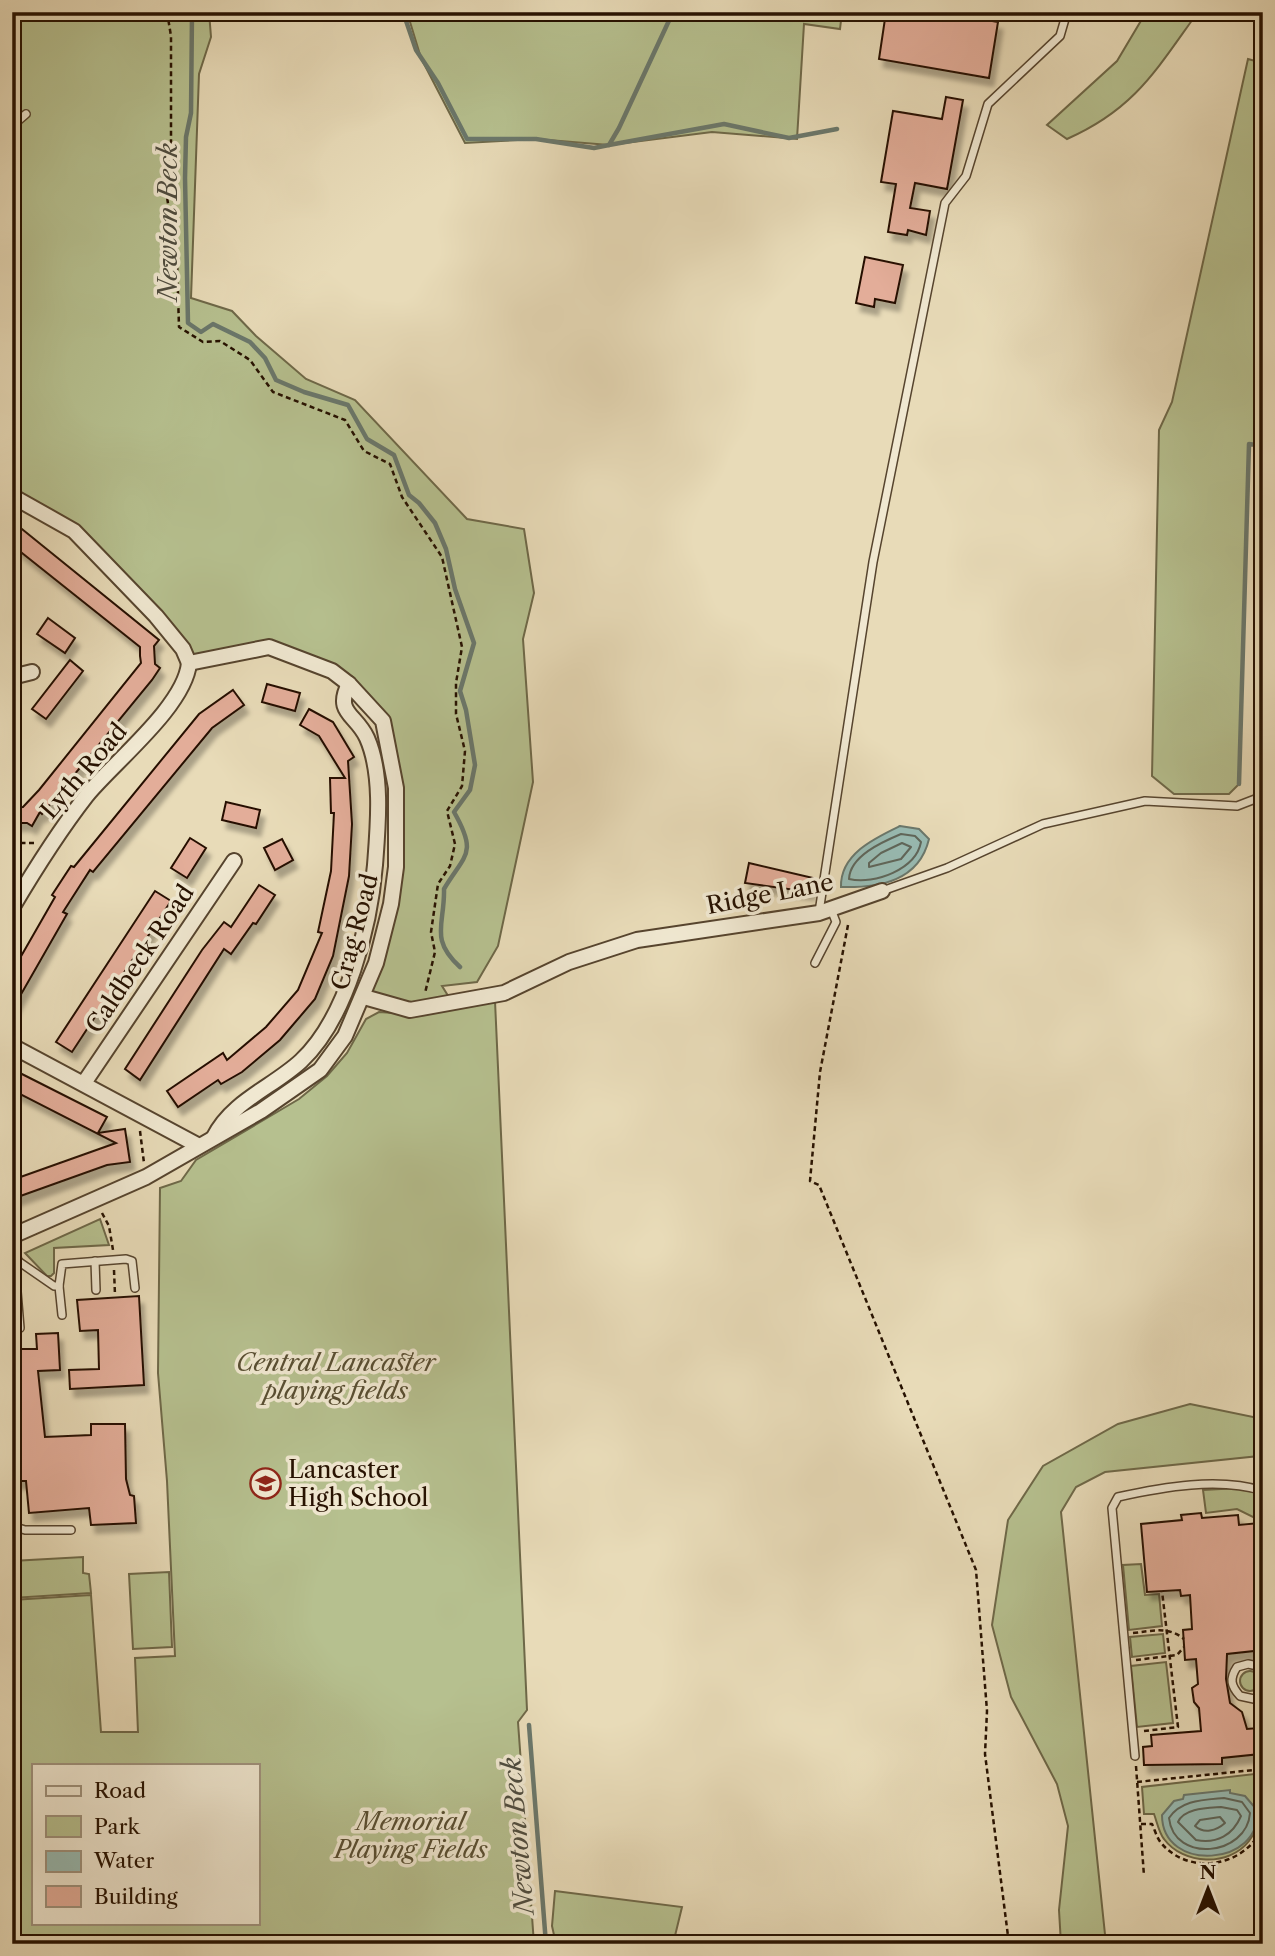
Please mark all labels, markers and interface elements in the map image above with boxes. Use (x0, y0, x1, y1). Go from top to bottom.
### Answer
water label: Newton Beck (152, 143, 184, 303)
street label: Lyth Road (34, 717, 133, 824)
street label: Ridge Lane (704, 867, 836, 920)
street label: Crag Road (325, 870, 384, 993)
street label: Caldbeck Road (79, 879, 200, 1038)
park label: Central Lancaster playing fields (236, 1348, 437, 1405)
place label: Lancaster High School (288, 1455, 429, 1512)
school or university icon: Lancaster High School (248, 1467, 282, 1501)
water label: Newton Beck (495, 1755, 541, 1918)
legend (32, 1764, 259, 1924)
text: Road (94, 1778, 146, 1803)
park label: Memorial Playing Fields (332, 1807, 488, 1864)
text: Park (94, 1814, 140, 1839)
text: Water (93, 1848, 154, 1873)
north arrow (1174, 1854, 1244, 1924)
text: N (1200, 1861, 1216, 1884)
text: Building (94, 1884, 179, 1909)

